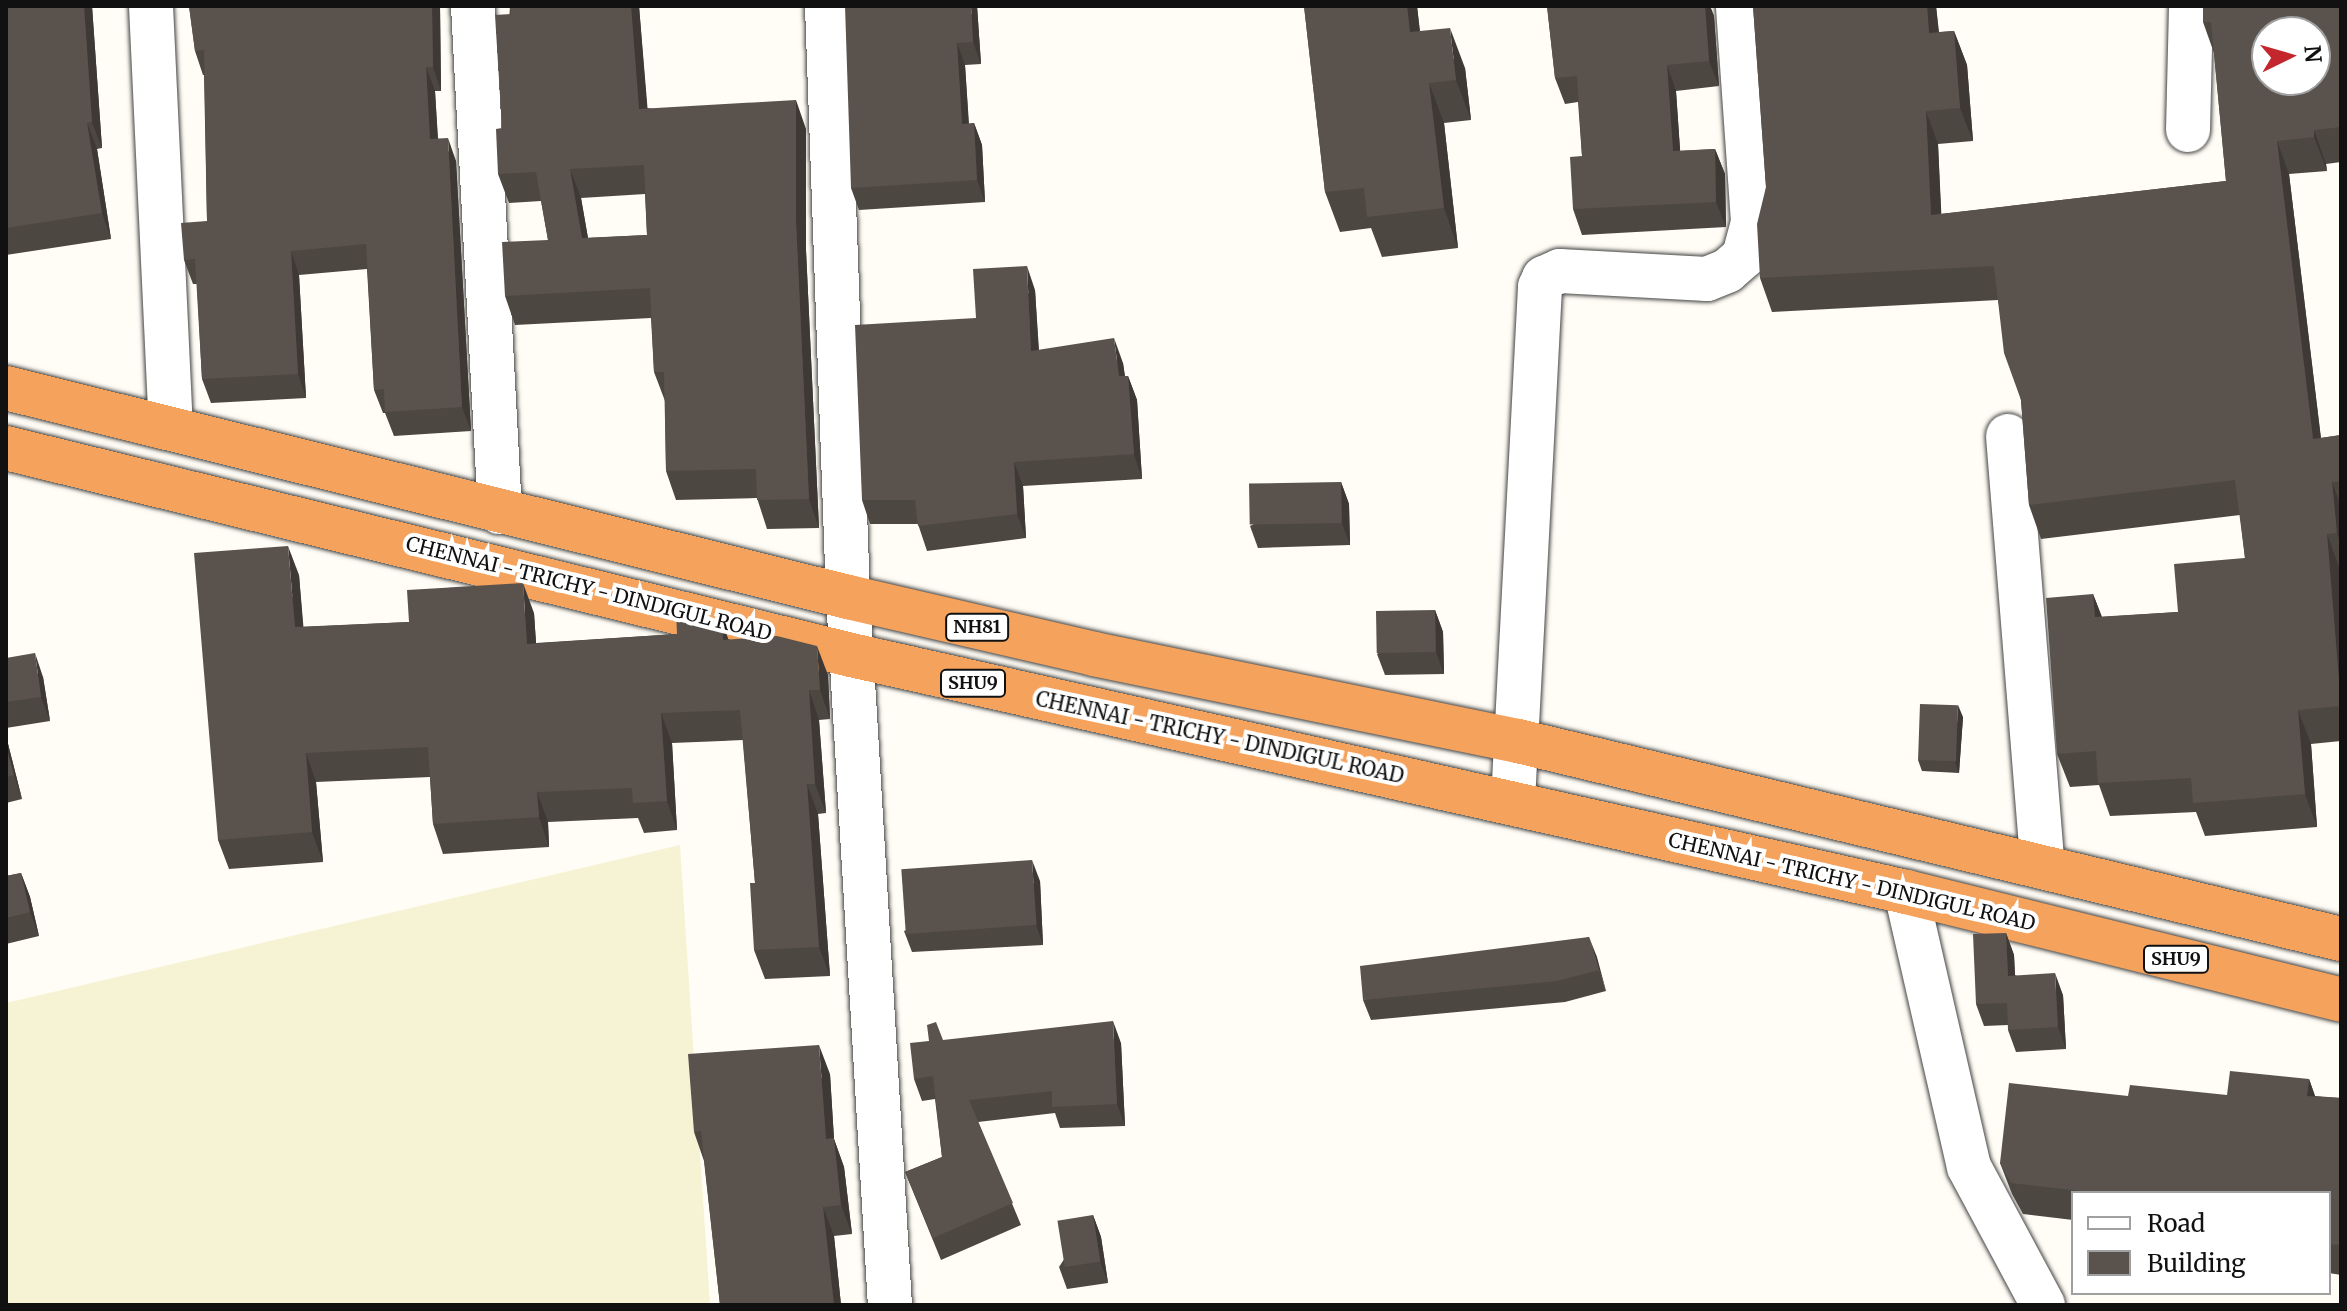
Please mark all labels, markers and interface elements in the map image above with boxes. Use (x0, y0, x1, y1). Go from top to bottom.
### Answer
north arrow (2251, 16, 2331, 96)
text: N (2298, 44, 2328, 64)
street label: CHENNAI - TRICHY - DINDIGUL ROAD (404, 531, 774, 645)
road number: NH81 (945, 613, 1009, 641)
road number: SHU9 (939, 669, 1007, 697)
street label: CHENNAI - TRICHY - DINDIGUL ROAD (1034, 686, 1406, 788)
street label: CHENNAI - TRICHY - DINDIGUL ROAD (1666, 827, 2038, 935)
road number: SHU9 (2142, 945, 2210, 973)
legend (2071, 1191, 2331, 1295)
text: Road (2147, 1208, 2205, 1239)
text: Building (2147, 1248, 2246, 1279)

